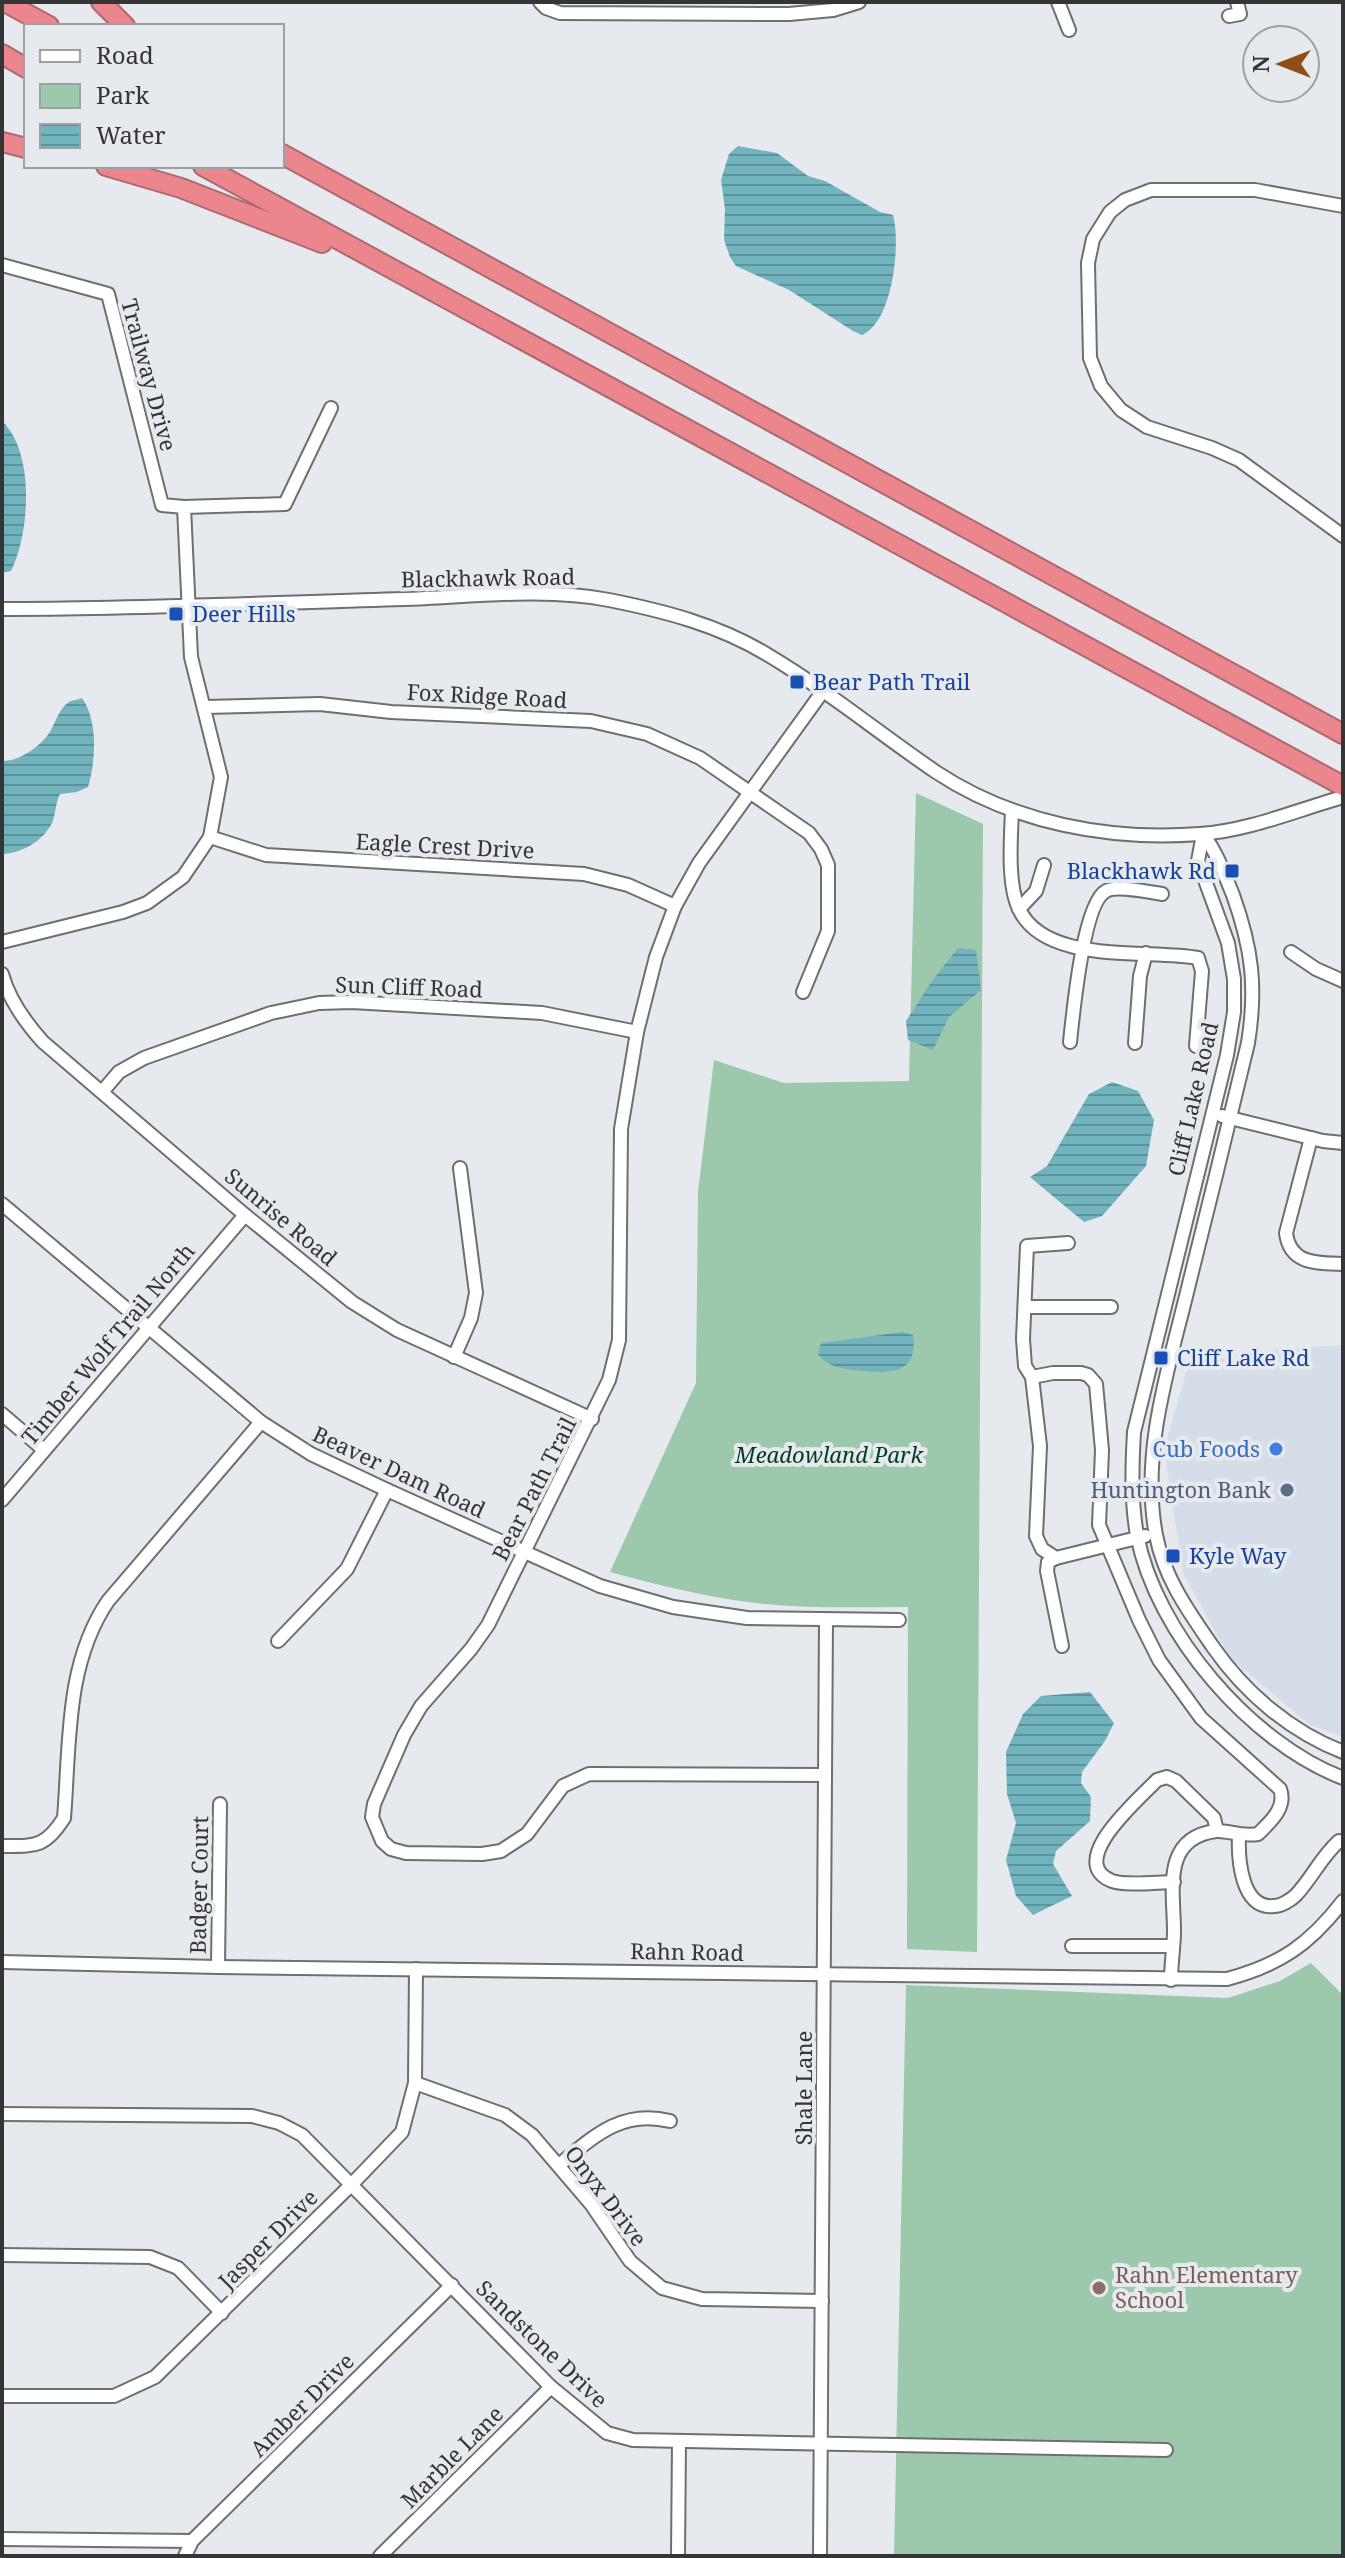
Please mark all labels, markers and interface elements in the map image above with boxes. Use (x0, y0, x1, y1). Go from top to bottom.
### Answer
legend (24, 24, 284, 168)
north arrow (1241, 24, 1321, 104)
text: Road (96, 38, 154, 71)
text: N (1245, 55, 1275, 73)
text: Park (96, 78, 150, 111)
text: Water (96, 118, 166, 151)
street label: Trailway Drive (115, 295, 185, 454)
street label: Blackhawk Road (401, 560, 576, 594)
place label: Deer Hills (192, 598, 296, 628)
marker: Deer Hills (167, 605, 185, 623)
place label: Bear Path Trail (813, 666, 971, 696)
marker: Bear Path Trail (788, 673, 806, 691)
street label: Fox Ridge Road (406, 676, 568, 714)
street label: Eagle Crest Drive (355, 825, 535, 865)
place label: Blackhawk Rd (1067, 855, 1216, 885)
marker: Blackhawk Rd (1223, 862, 1241, 880)
street label: Sun Cliff Road (335, 968, 484, 1004)
street label: Cliff Lake Road (1160, 1018, 1224, 1179)
street label: Sunrise Road (219, 1160, 345, 1272)
street label: Timber Wolf Trail North (14, 1236, 201, 1451)
place label: Cliff Lake Rd (1177, 1342, 1310, 1372)
marker: Cliff Lake Rd (1152, 1349, 1170, 1367)
street label: Bear Path Trail (484, 1411, 582, 1565)
street label: Beaver Dam Road (308, 1418, 491, 1524)
place label: Cub Foods (1152, 1433, 1260, 1463)
park label: Meadowland Park (734, 1439, 924, 1469)
marker: Cub Foods (1267, 1440, 1285, 1458)
place label: Huntington Bank (1090, 1474, 1271, 1504)
marker: Huntington Bank (1278, 1481, 1296, 1499)
place label: Kyle Way (1189, 1540, 1287, 1570)
marker: Kyle Way (1164, 1547, 1182, 1565)
street label: Badger Court (182, 1815, 214, 1954)
street label: Rahn Road (630, 1935, 745, 1967)
street label: Shale Lane (788, 2031, 818, 2145)
street label: Onyx Drive (559, 2139, 655, 2252)
street label: Jasper Drive (210, 2182, 324, 2295)
place label: Rahn Elementary School (1115, 2259, 1298, 2314)
street label: Sandstone Drive (470, 2273, 615, 2414)
marker: Rahn Elementary School (1090, 2279, 1108, 2297)
street label: Amber Drive (243, 2346, 360, 2463)
street label: Marble Lane (394, 2399, 509, 2514)

